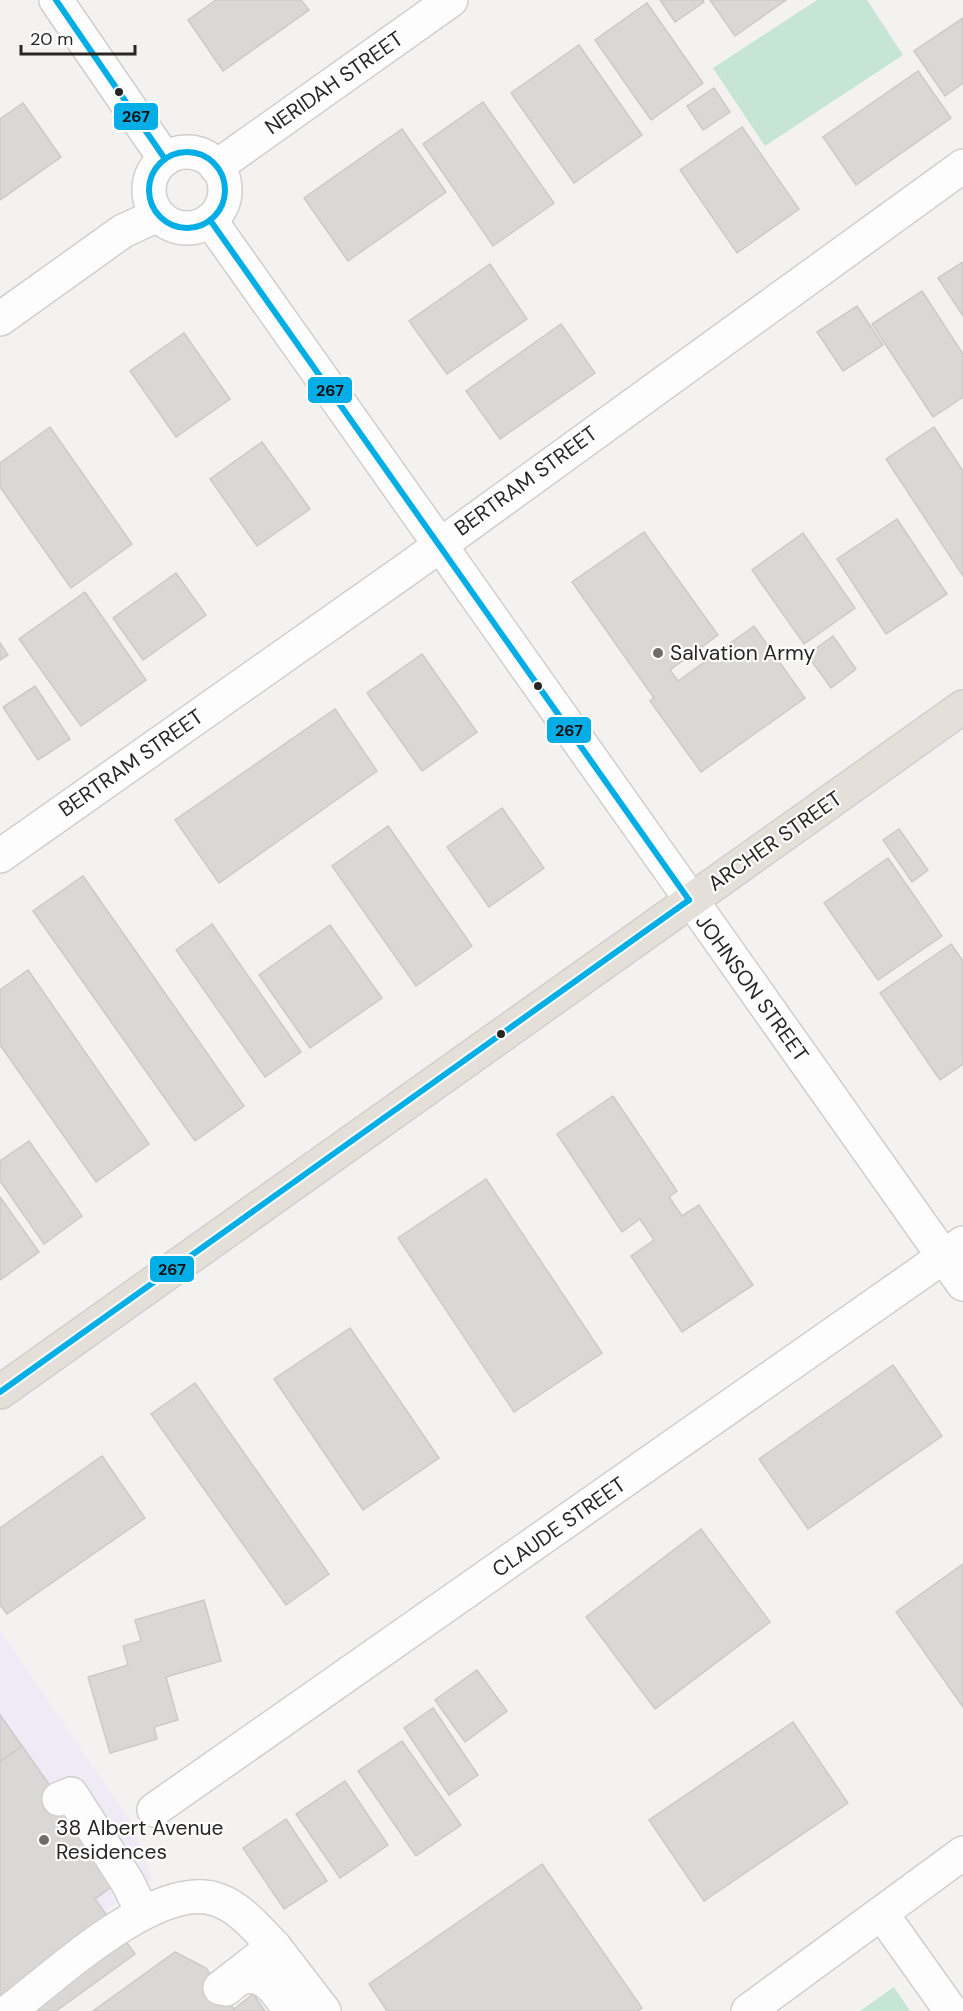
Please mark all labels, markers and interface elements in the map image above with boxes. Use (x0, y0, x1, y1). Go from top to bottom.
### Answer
scale bar (21, 18, 135, 56)
street label: NERIDAH STREET (259, 25, 409, 141)
text: 20 m (30, 27, 73, 51)
unlabelled marker (113, 86, 125, 98)
line badge: 267 (113, 102, 159, 131)
text: 267 (122, 106, 150, 127)
line badge: 267 (307, 376, 353, 404)
text: 267 (316, 380, 344, 401)
street label: BERTRAM STREET (449, 420, 603, 542)
place label: Salvation Army (670, 639, 815, 667)
marker: Salvation Army (651, 646, 665, 660)
unlabelled marker (532, 680, 544, 692)
street label: BERTRAM STREET (53, 703, 209, 823)
line badge: 267 (546, 716, 592, 744)
text: 267 (555, 720, 583, 741)
street label: ARCHER STREET (703, 784, 848, 898)
street label: JOHNSON STREET (689, 909, 815, 1067)
unlabelled marker (495, 1028, 507, 1040)
line badge: 267 (149, 1255, 195, 1283)
text: 267 (158, 1259, 186, 1280)
street label: CLAUDE STREET (487, 1470, 631, 1583)
place label: 38 Albert Avenue Residences (56, 1814, 223, 1866)
marker: 38 Albert Avenue Residences (37, 1833, 51, 1847)

